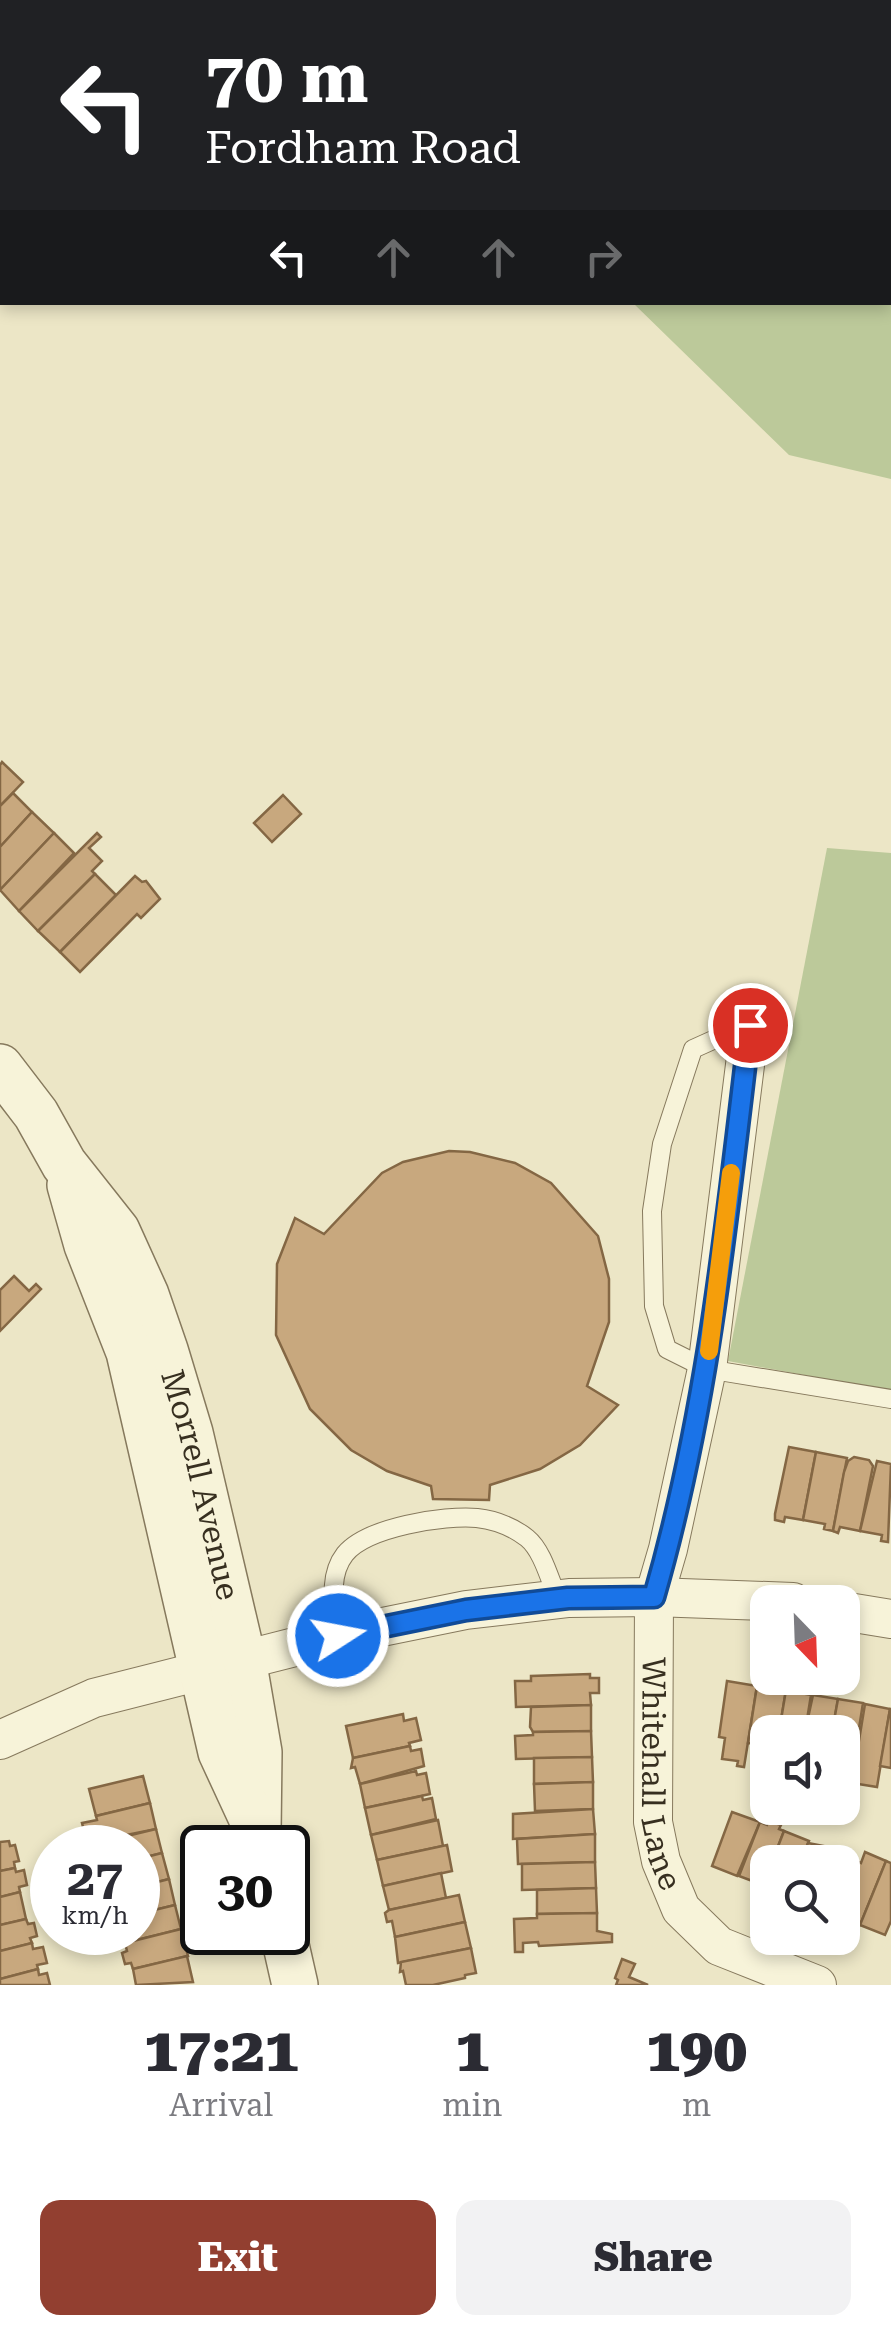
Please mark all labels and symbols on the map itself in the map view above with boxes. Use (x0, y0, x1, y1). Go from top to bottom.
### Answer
pin (708, 983, 793, 1068)
street label: Morrell Avenue (153, 1365, 247, 1604)
position arrow (286, 1584, 390, 1688)
north arrow (750, 1585, 860, 1695)
street label: Whitehall Lane (633, 1657, 690, 1896)
speed limit sign: 30 (180, 1825, 310, 1955)

